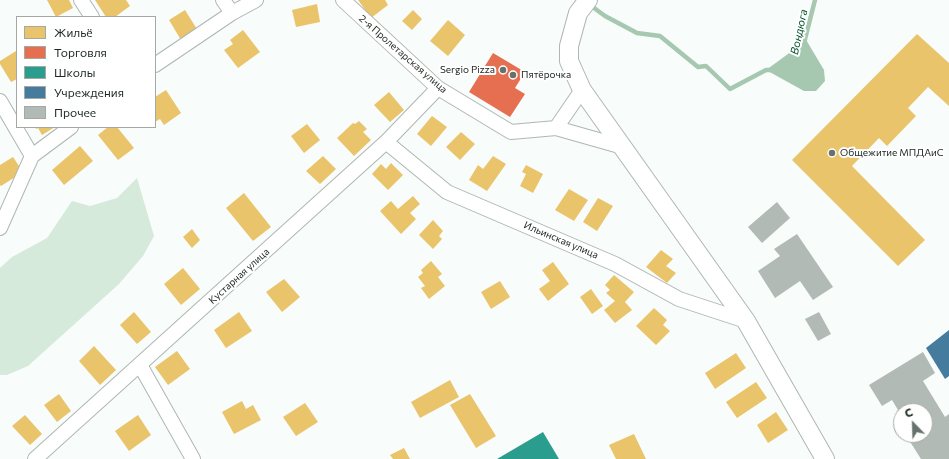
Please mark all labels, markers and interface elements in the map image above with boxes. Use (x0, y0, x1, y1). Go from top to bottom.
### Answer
water label: Вондюга (788, 8, 810, 56)
street label: 2-я Пролетарская улица (356, 12, 450, 96)
legend (16, 16, 156, 128)
text: Жильё (54, 25, 93, 39)
text: Торговля (54, 45, 107, 59)
place label: Sergio Pizza (440, 64, 495, 76)
text: Школы (54, 65, 95, 79)
marker: Sergio Pizza (498, 65, 508, 75)
place label: Пятёрочка (521, 69, 571, 81)
marker: Пятёрочка (508, 70, 518, 80)
text: Учреждения (54, 85, 124, 99)
text: Прочее (54, 105, 96, 119)
place label: Общежитие МПДАиС (840, 147, 944, 159)
marker: Общежитие МПДАиС (827, 148, 837, 158)
street label: Ильинская улица (522, 219, 600, 261)
street label: Кустарная улица (206, 246, 272, 306)
north arrow (893, 403, 933, 443)
text: С (903, 405, 915, 420)

